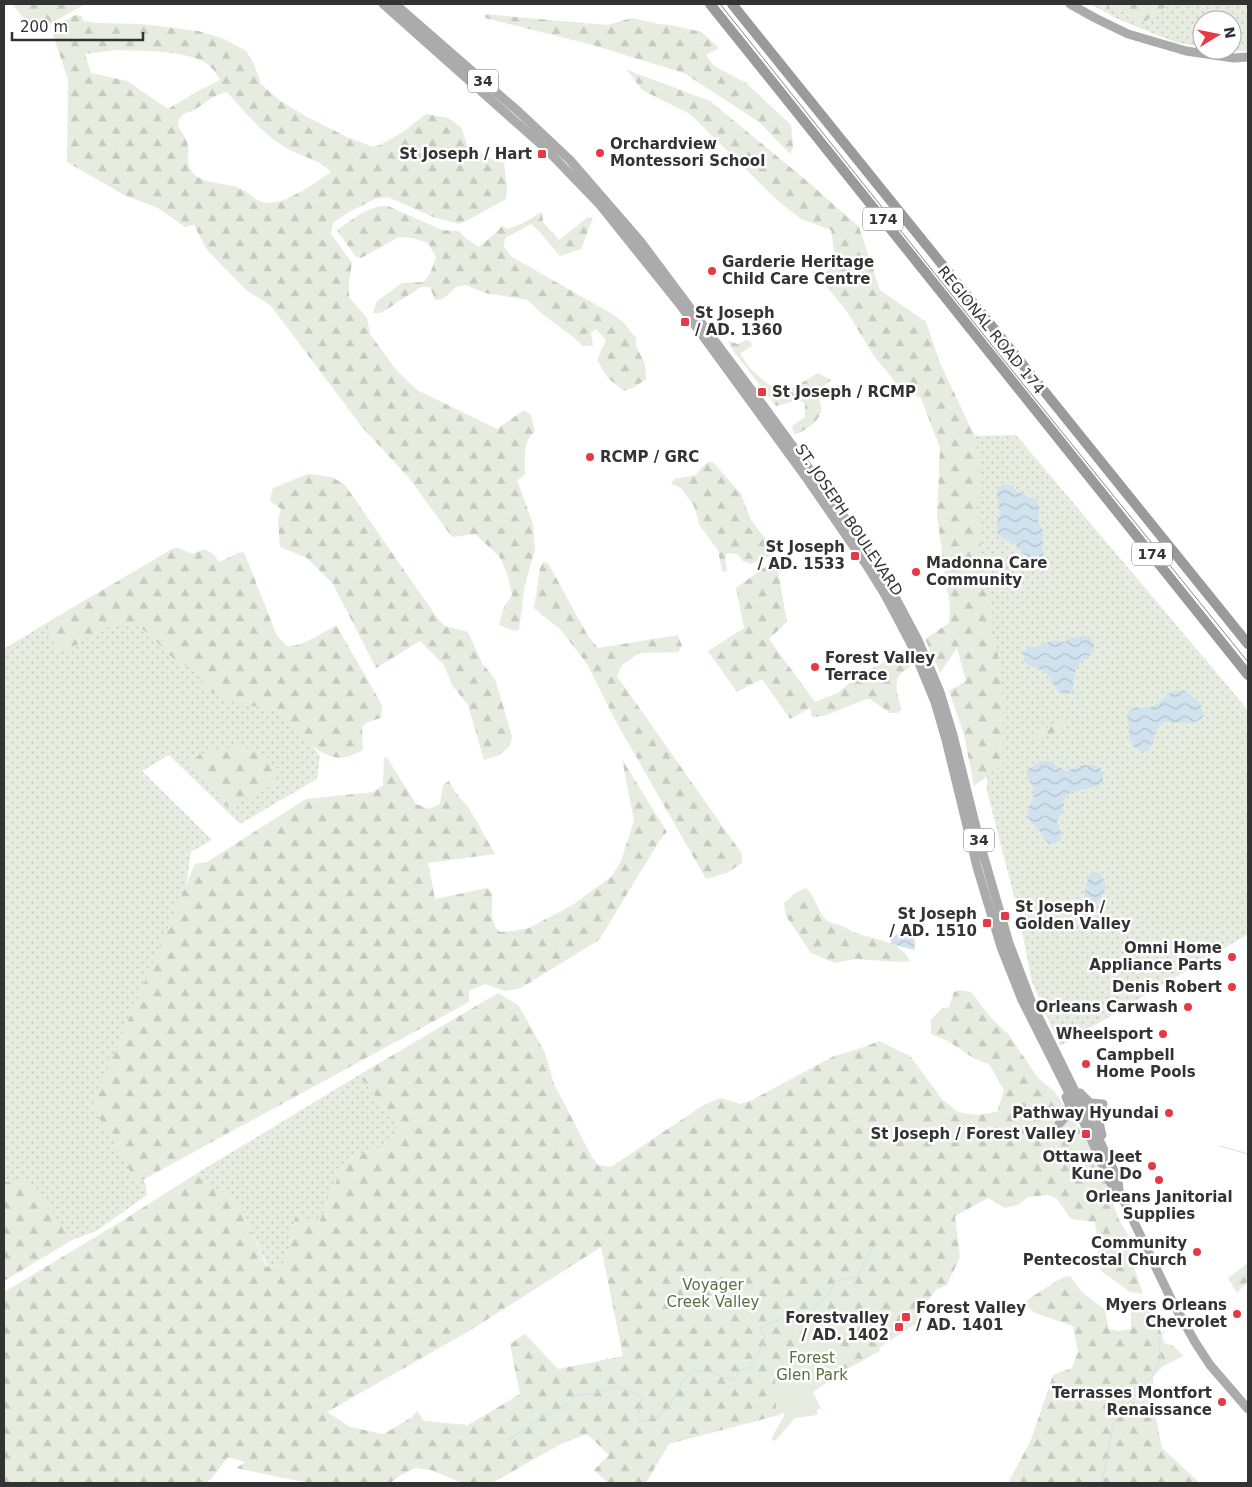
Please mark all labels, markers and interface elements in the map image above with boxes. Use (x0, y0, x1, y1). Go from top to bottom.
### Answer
scale bar (12, 10, 144, 42)
north arrow (1192, 10, 1242, 60)
text: 200 m (20, 18, 68, 36)
text: N (1221, 26, 1239, 40)
road number: 34 (468, 70, 498, 92)
place label: Orchardview Montessori School (610, 135, 765, 170)
place label: St Joseph / Hart (399, 145, 532, 163)
marker: Orchardview Montessori School (594, 147, 606, 159)
marker: St Joseph / Hart (536, 148, 548, 160)
road number: 174 (863, 208, 903, 230)
place label: Garderie Heritage Child Care Centre (722, 253, 874, 288)
street label: REGIONAL ROAD 174 (934, 262, 1048, 398)
marker: Garderie Heritage Child Care Centre (706, 265, 718, 277)
place label: St Joseph / AD. 1360 (695, 304, 782, 339)
marker: St Joseph / AD. 1360 (679, 316, 691, 328)
place label: St Joseph / RCMP (772, 383, 916, 401)
marker: St Joseph / RCMP (756, 386, 768, 398)
street label: ST. JOSEPH BOULEVARD (792, 441, 906, 599)
place label: RCMP / GRC (600, 448, 699, 466)
marker: RCMP / GRC (584, 451, 596, 463)
place label: St Joseph / AD. 1533 (758, 538, 845, 573)
road number: 174 (1132, 542, 1172, 566)
marker: St Joseph / AD. 1533 (849, 550, 861, 562)
place label: Madonna Care Community (926, 554, 1048, 589)
marker: Madonna Care Community (910, 566, 922, 578)
place label: Forest Valley Terrace (825, 649, 935, 684)
marker: Forest Valley Terrace (809, 661, 821, 673)
road number: 34 (964, 828, 994, 852)
place label: St Joseph / Golden Valley (1015, 898, 1131, 933)
place label: St Joseph / AD. 1510 (890, 905, 977, 940)
marker: St Joseph / Golden Valley (999, 910, 1011, 922)
marker: St Joseph / AD. 1510 (981, 917, 993, 929)
place label: Omni Home Appliance Parts (1089, 939, 1222, 974)
marker: Omni Home Appliance Parts (1226, 951, 1238, 963)
place label: Denis Robert (1112, 978, 1222, 996)
marker: Denis Robert (1226, 981, 1238, 993)
place label: Orleans Carwash (1035, 998, 1178, 1016)
marker: Orleans Carwash (1182, 1001, 1194, 1013)
place label: Wheelsport (1056, 1025, 1153, 1043)
marker: Wheelsport (1157, 1028, 1169, 1040)
place label: Campbell Home Pools (1096, 1046, 1196, 1081)
marker: Campbell Home Pools (1080, 1058, 1092, 1070)
place label: Pathway Hyundai (1012, 1104, 1159, 1122)
marker: Pathway Hyundai (1163, 1107, 1175, 1119)
place label: St Joseph / Forest Valley (870, 1125, 1076, 1143)
marker: St Joseph / Forest Valley (1080, 1128, 1092, 1140)
place label: Ottawa Jeet Kune Do (1042, 1148, 1142, 1183)
marker: Ottawa Jeet Kune Do (1146, 1160, 1158, 1172)
marker: Orleans Janitorial Supplies (1153, 1174, 1165, 1186)
place label: Orleans Janitorial Supplies (1085, 1188, 1233, 1223)
place label: Community Pentecostal Church (1023, 1234, 1187, 1269)
marker: Community Pentecostal Church (1191, 1246, 1203, 1258)
park label: Voyager Creek Valley (667, 1276, 760, 1311)
place label: Myers Orleans Chevrolet (1105, 1296, 1227, 1331)
place label: Forest Valley / AD. 1401 (916, 1299, 1026, 1334)
marker: Myers Orleans Chevrolet (1231, 1308, 1243, 1320)
place label: Forestvalley / AD. 1402 (785, 1309, 889, 1344)
marker: Forest Valley / AD. 1401 (900, 1311, 912, 1323)
marker: Forestvalley / AD. 1402 (893, 1321, 905, 1333)
park label: Forest Glen Park (776, 1349, 848, 1384)
place label: Terrasses Montfort Renaissance (1052, 1384, 1212, 1419)
marker: Terrasses Montfort Renaissance (1216, 1396, 1228, 1408)

